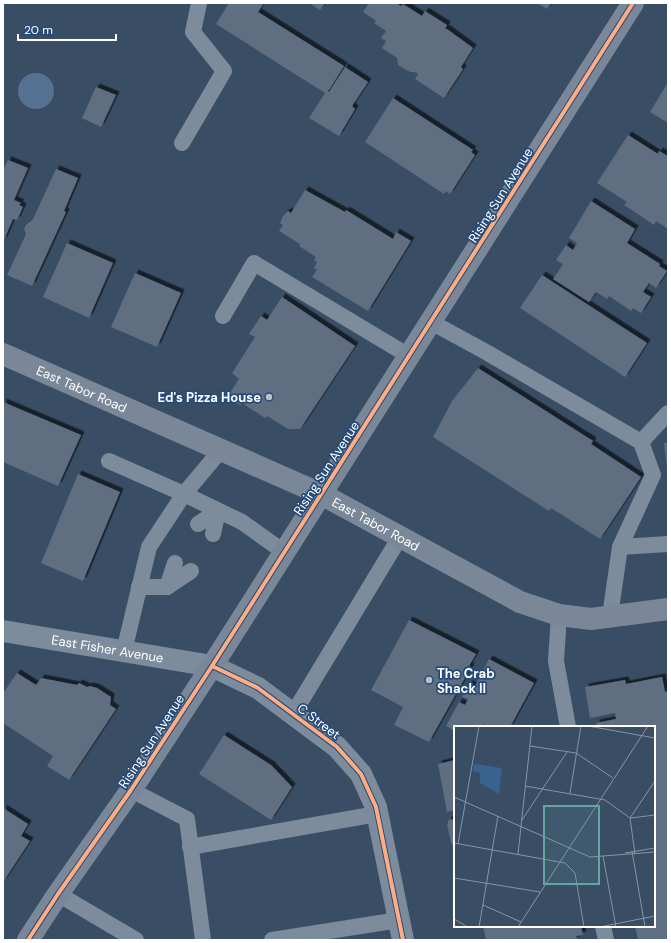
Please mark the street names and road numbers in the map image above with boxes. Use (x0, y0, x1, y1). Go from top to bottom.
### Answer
street label: Rising Sun Avenue (464, 145, 536, 246)
street label: East Tabor Road (34, 362, 129, 416)
street label: Rising Sun Avenue (290, 418, 363, 519)
street label: East Tabor Road (329, 494, 422, 555)
street label: East Fisher Avenue (50, 631, 165, 667)
street label: Rising Sun Avenue (115, 691, 188, 792)
street label: C Street (294, 700, 344, 743)

